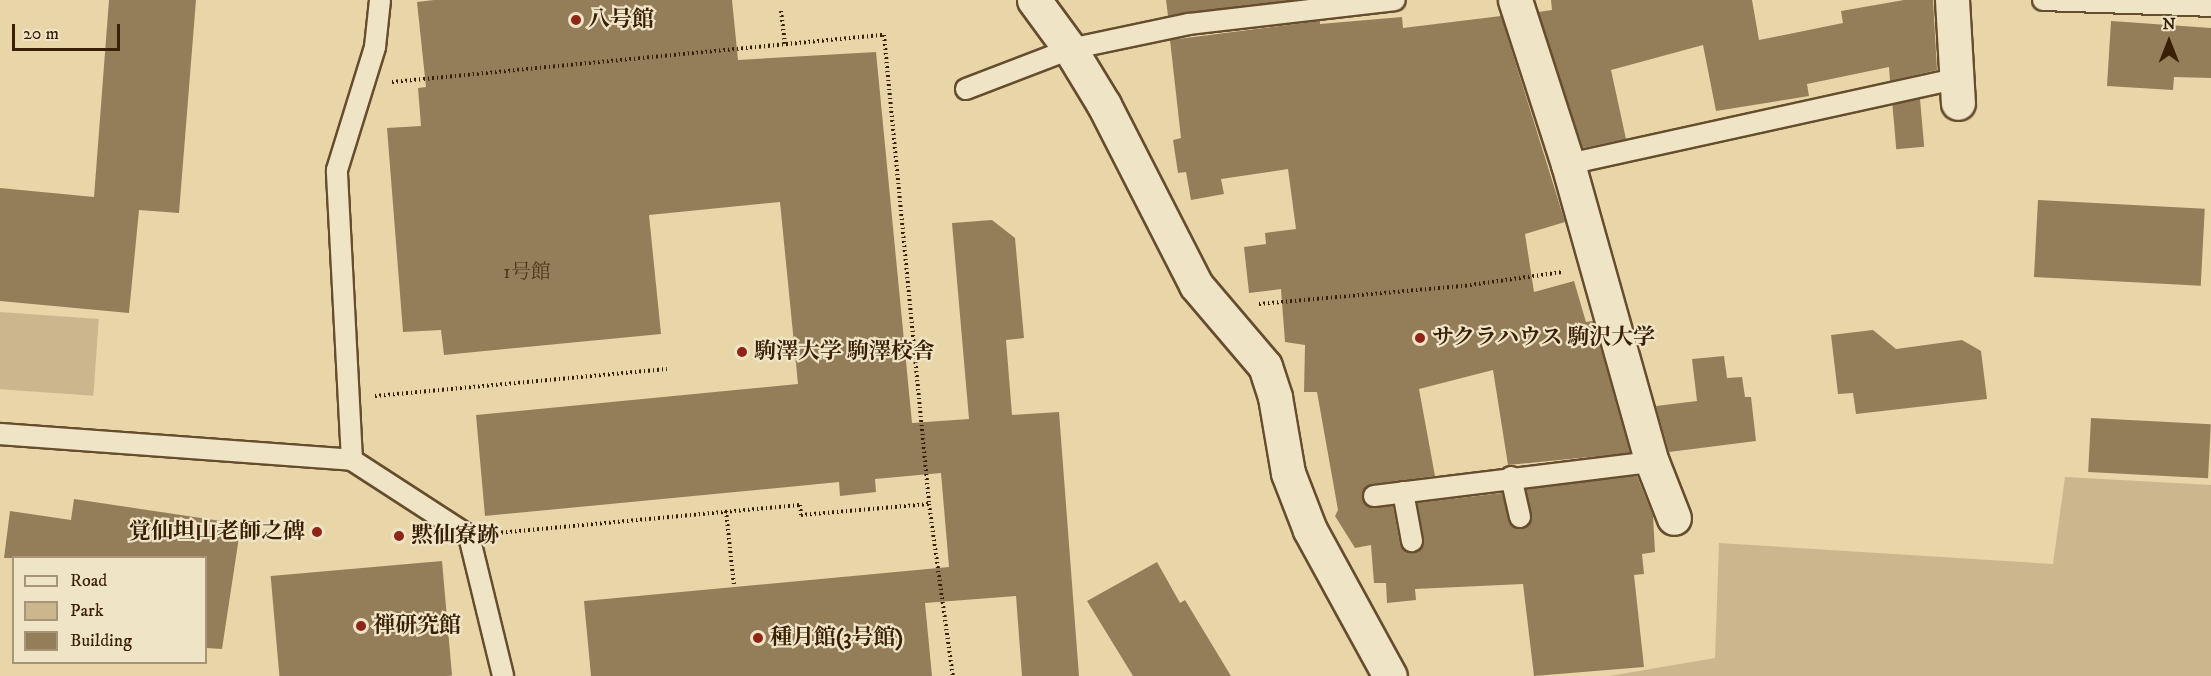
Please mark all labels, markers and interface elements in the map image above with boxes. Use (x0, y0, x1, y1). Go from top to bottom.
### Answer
place label: 八号館 (588, 7, 654, 33)
scale bar (15, 12, 123, 50)
north arrow (2139, 12, 2199, 72)
marker: 八号館 (569, 13, 583, 27)
text: N (2162, 14, 2176, 34)
text: 20 m (23, 23, 59, 45)
house number: 1号館 (503, 260, 551, 284)
place label: サクラハウス 駒沢大学 (1432, 325, 1657, 351)
marker: サクラハウス 駒沢大学 (1413, 331, 1427, 345)
place label: 駒澤大学 駒澤校舎 (754, 339, 935, 365)
marker: 駒澤大学 駒澤校舎 (735, 345, 749, 359)
place label: 覚仙坦山老師之碑 (129, 519, 305, 545)
place label: 黙仙寮跡 (411, 523, 499, 549)
marker: 覚仙坦山老師之碑 (310, 525, 324, 539)
marker: 黙仙寮跡 (392, 529, 406, 543)
legend (12, 556, 207, 664)
text: Road (70, 570, 107, 592)
text: Park (70, 600, 104, 622)
place label: 禅研究館 (373, 613, 461, 639)
marker: 禅研究館 (354, 619, 368, 633)
place label: 種月館(3号館) (770, 625, 903, 651)
text: Building (70, 630, 132, 652)
marker: 種月館(3号館) (751, 631, 765, 645)

